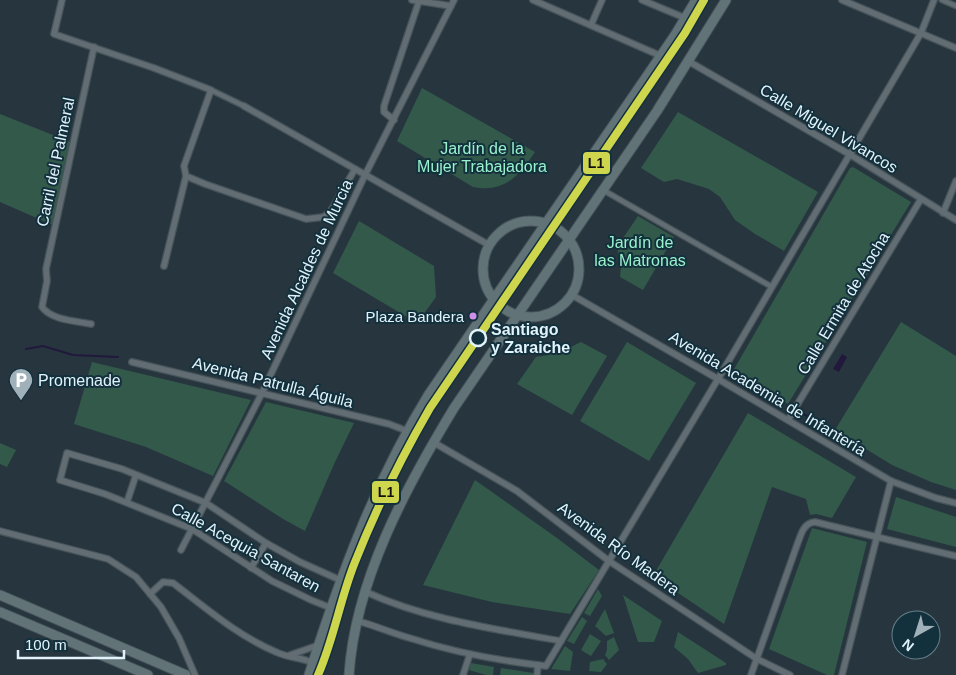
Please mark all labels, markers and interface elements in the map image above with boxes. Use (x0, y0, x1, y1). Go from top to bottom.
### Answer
street label: Calle Miguel Vivancos (757, 81, 900, 176)
street label: Carril del Palmeral (33, 96, 77, 228)
park label: Jardín de la Mujer Trabajadora (417, 140, 547, 175)
line badge: L1 (582, 151, 611, 175)
text: L1 (588, 155, 604, 171)
street label: Avenida Alcaldes de Murcia (257, 177, 356, 362)
street label: Calle Ermita de Atocha (794, 229, 893, 377)
park label: Jardín de las Matronas (594, 234, 686, 269)
place label: Plaza Bandera (366, 308, 465, 325)
marker: Plaza Bandera (468, 311, 478, 321)
place label: Santiago y Zaraiche (491, 321, 570, 356)
street label: Avenida Academia de Infantería (666, 328, 869, 459)
marker: Santiago y Zaraiche (469, 329, 487, 347)
street label: Avenida Patrulla Águila (191, 353, 355, 411)
parking icon: Promenade (8, 367, 34, 401)
place label: Promenade (38, 372, 121, 389)
line badge: L1 (371, 480, 400, 504)
text: L1 (378, 484, 394, 500)
street label: Calle Acequia Santaren (169, 499, 323, 595)
street label: Avenida Río Madera (555, 499, 683, 598)
north arrow (891, 610, 941, 660)
scale bar (18, 628, 124, 660)
text: 100 m (25, 636, 67, 653)
text: N (899, 636, 917, 655)

